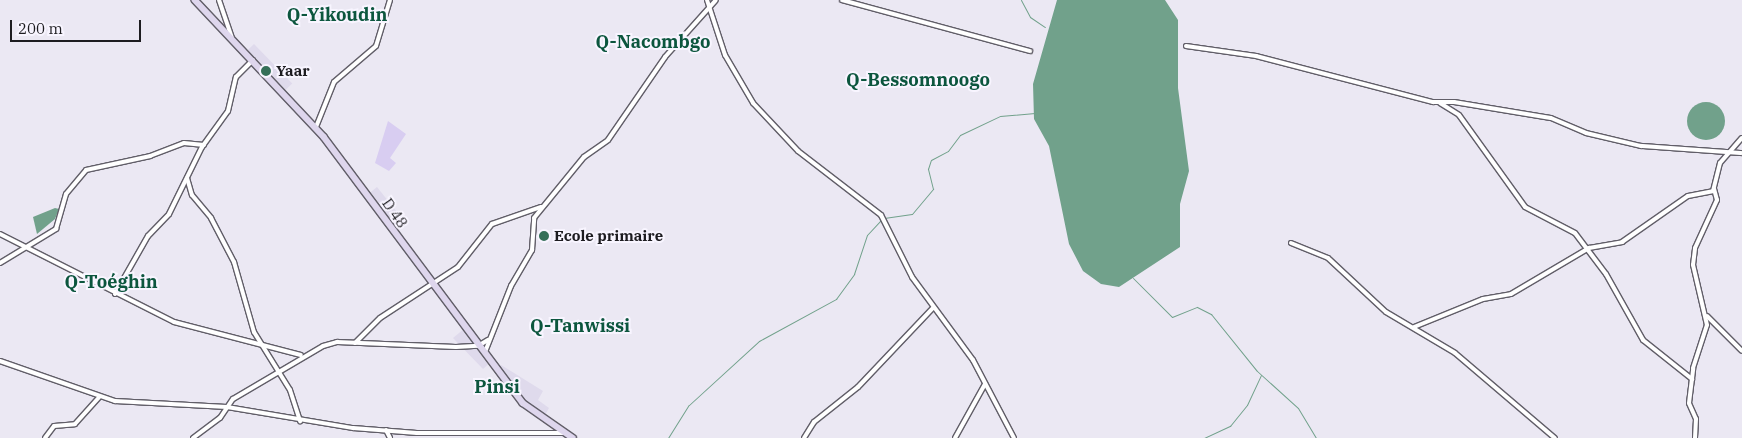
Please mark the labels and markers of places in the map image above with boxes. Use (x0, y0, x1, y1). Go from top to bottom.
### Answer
place label: Yaar (276, 62, 310, 80)
marker: Yaar (260, 65, 272, 77)
place label: Ecole primaire (554, 227, 663, 245)
marker: Ecole primaire (538, 230, 550, 242)

